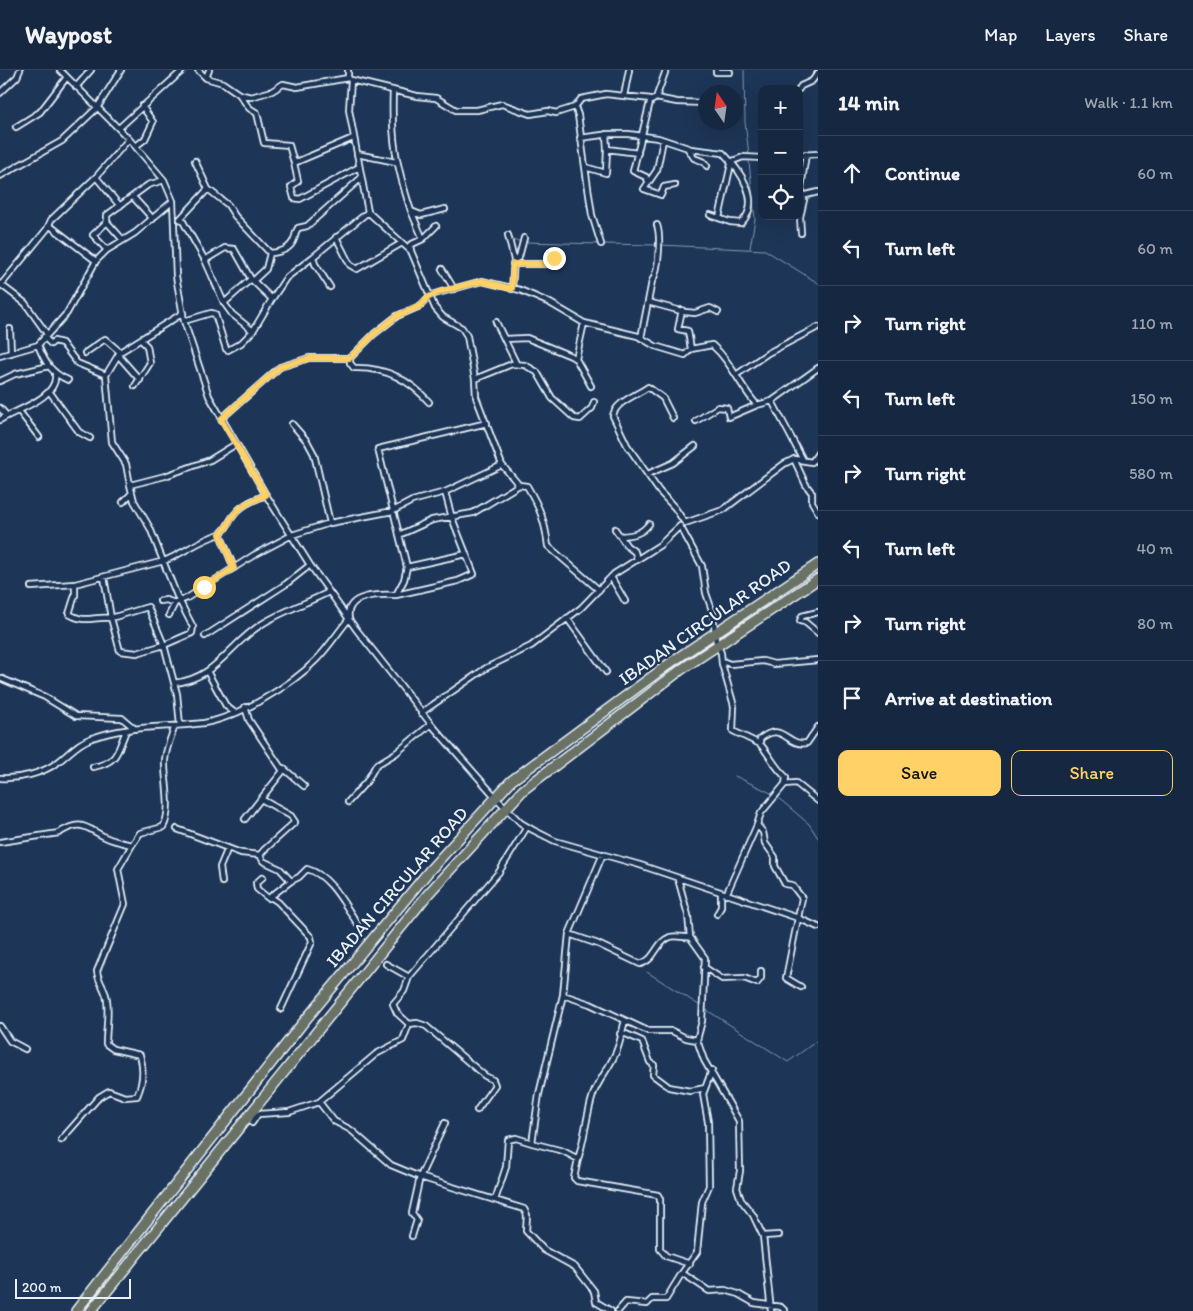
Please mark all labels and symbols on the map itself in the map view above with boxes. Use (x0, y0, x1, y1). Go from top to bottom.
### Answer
north arrow (698, 85, 743, 130)
route end (543, 247, 566, 270)
street label: IBADAN CIRCULAR ROAD (615, 554, 795, 690)
route start (193, 576, 216, 599)
street label: IBADAN CIRCULAR ROAD (321, 802, 473, 972)
scale bar (15, 1276, 131, 1299)

